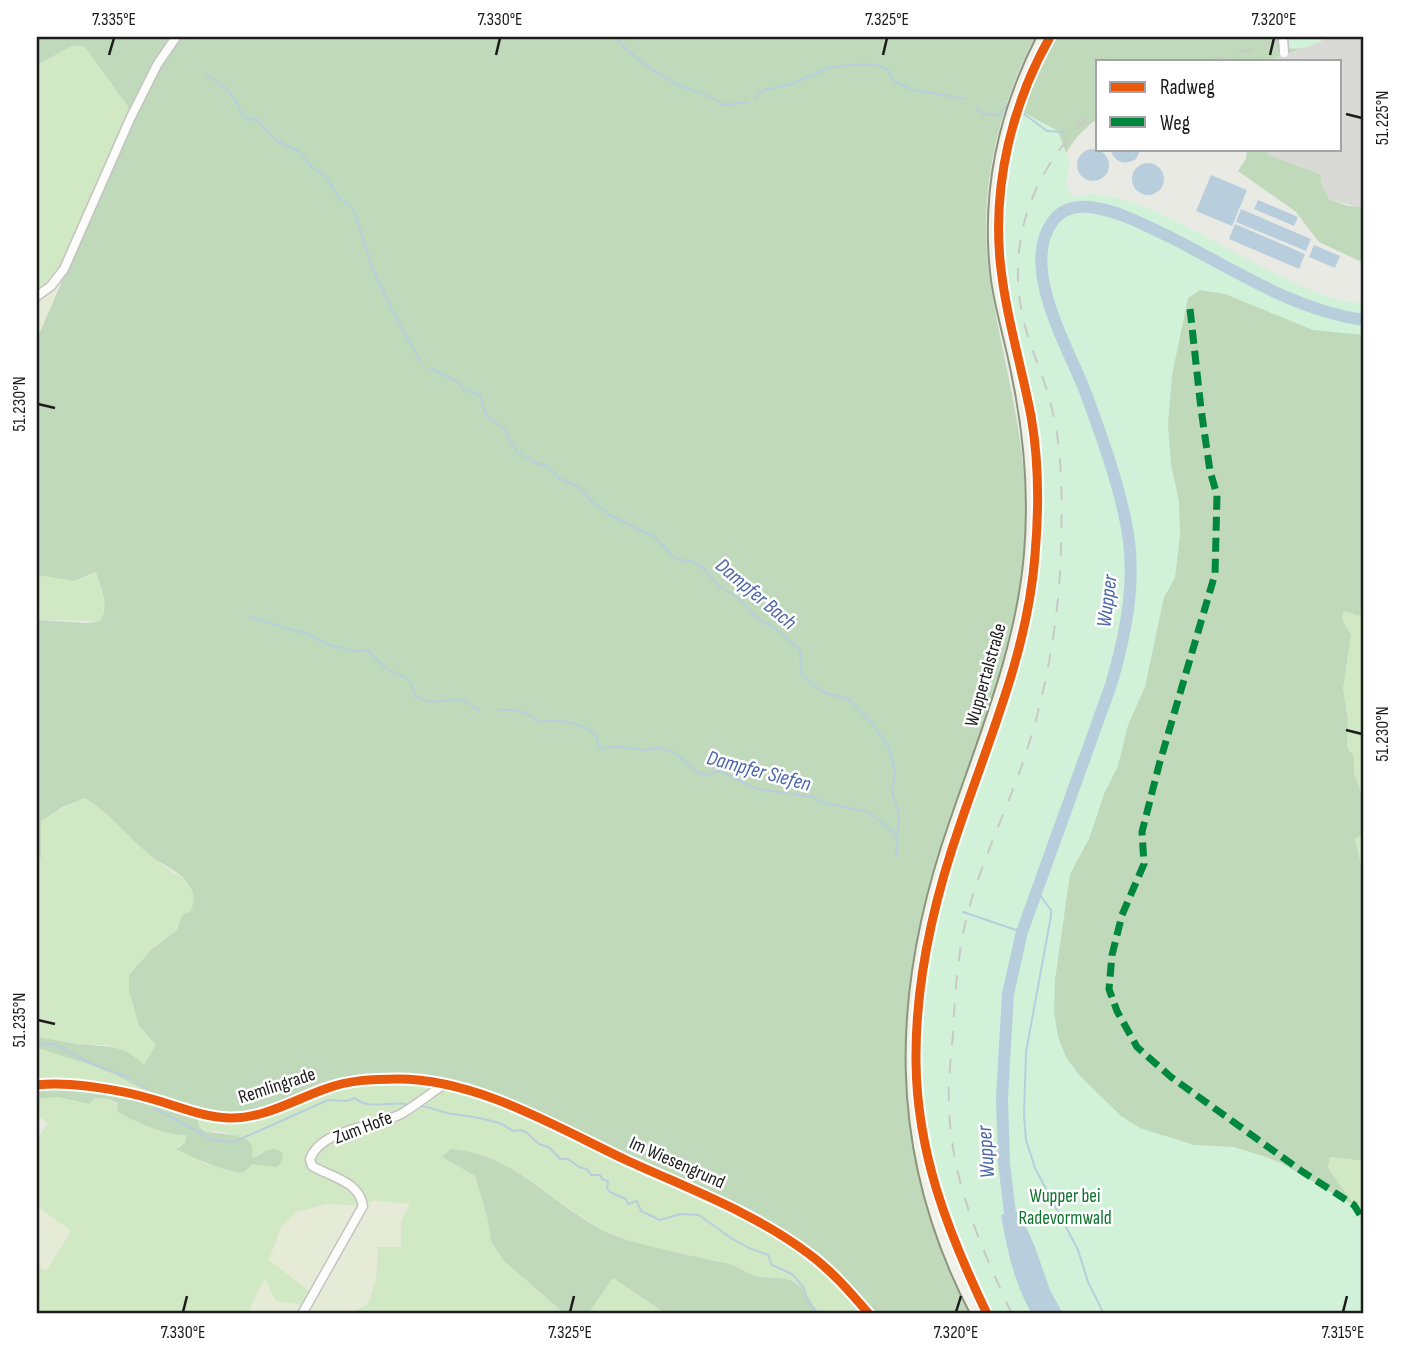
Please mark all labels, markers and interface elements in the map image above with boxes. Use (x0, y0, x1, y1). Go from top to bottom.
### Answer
text: 7.335°E (92, 9, 136, 30)
text: 7.330°E (478, 9, 522, 30)
text: 7.325°E (865, 9, 909, 30)
text: 7.320°E (1252, 9, 1296, 30)
legend (1096, 60, 1342, 150)
text: Radweg (1160, 75, 1215, 100)
text: 51.225°N (1372, 91, 1393, 145)
text: Weg (1160, 111, 1190, 136)
text: 51.230°N (9, 376, 30, 432)
water label: Dampfer Bach (710, 553, 802, 635)
water label: Wupper (1091, 572, 1123, 629)
street label: Wuppertalstraße (960, 621, 1012, 729)
text: 51.230°N (1372, 706, 1393, 762)
water label: Dampfer Siefen (704, 745, 814, 797)
text: 51.235°N (9, 993, 30, 1047)
street label: Remlingrade (236, 1063, 318, 1109)
street label: Zum Hofe (330, 1106, 396, 1150)
water label: Wupper (972, 1124, 1000, 1179)
street label: Im Wiesengrund (626, 1132, 728, 1194)
park label: Wupper bei Radevormwald (1018, 1185, 1112, 1230)
text: 7.330°E (161, 1322, 205, 1343)
text: 7.325°E (548, 1322, 592, 1343)
text: 7.320°E (934, 1322, 978, 1343)
text: 7.315°E (1322, 1322, 1364, 1343)

